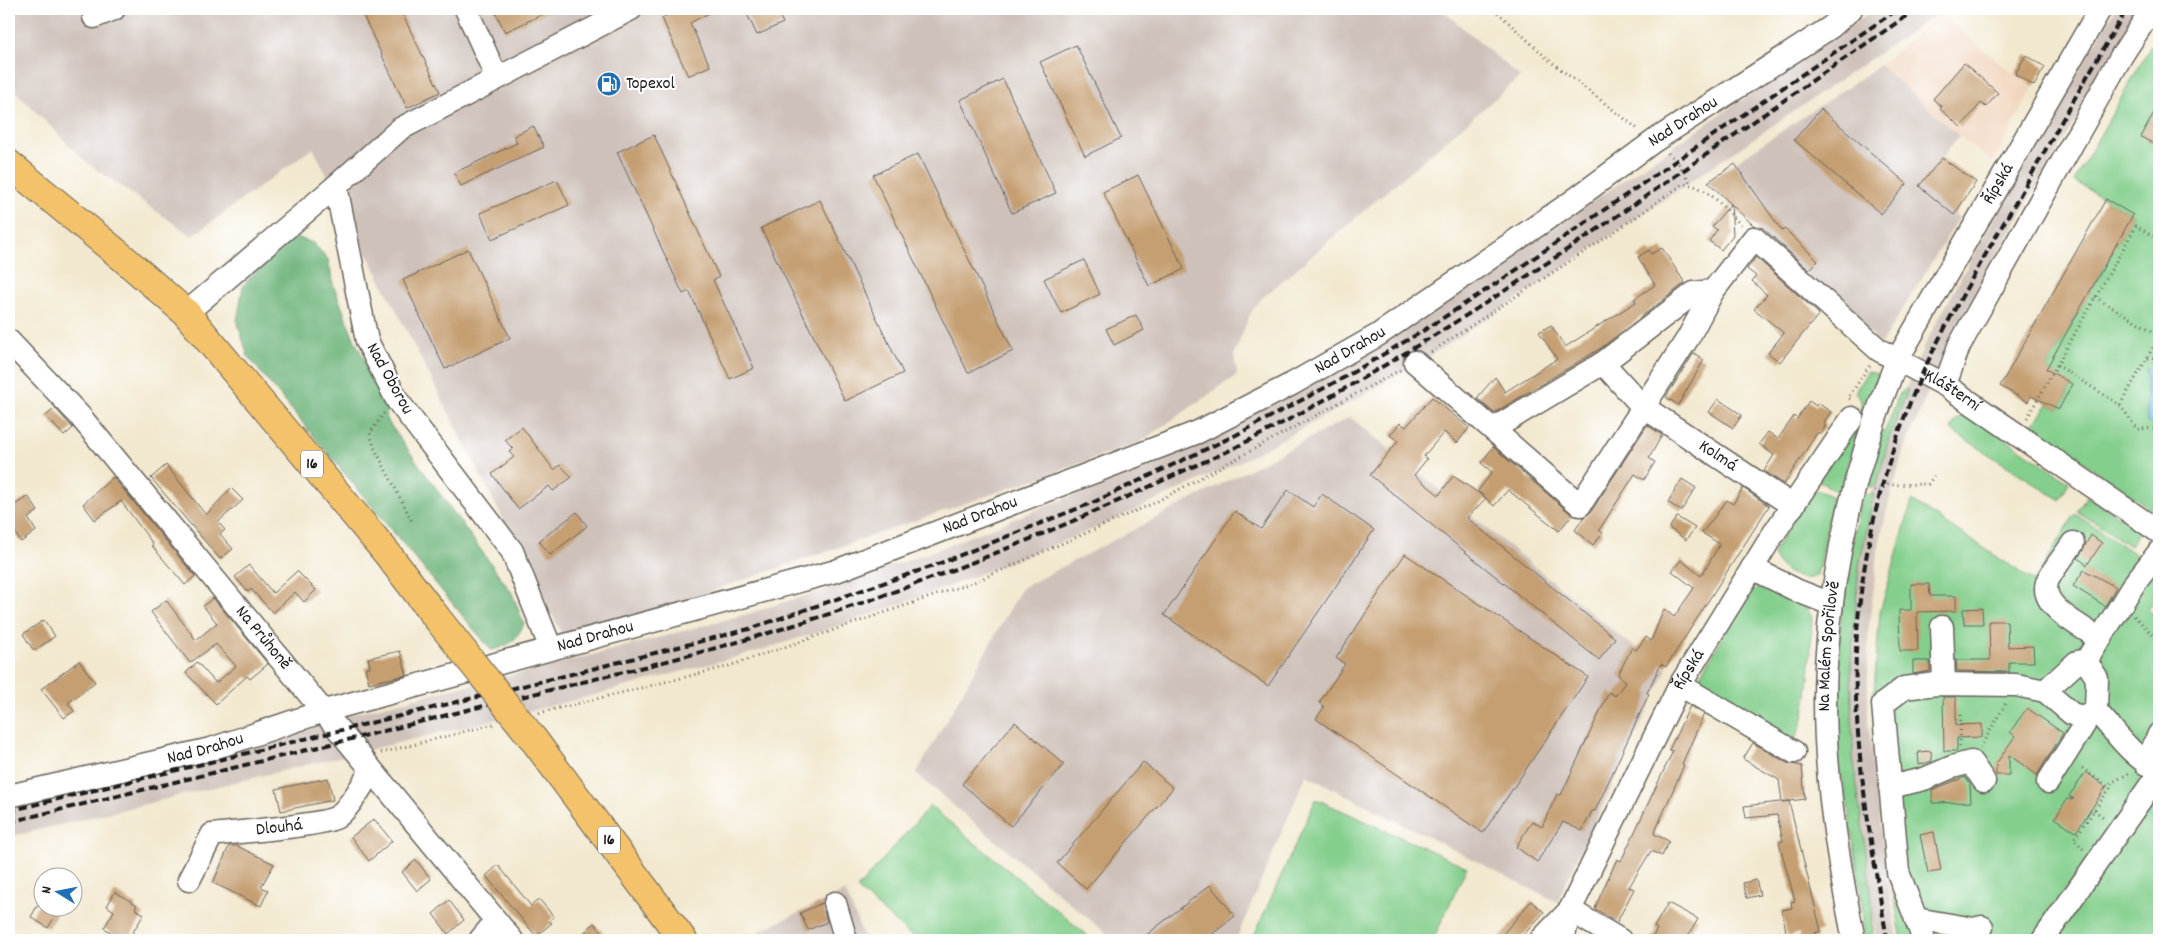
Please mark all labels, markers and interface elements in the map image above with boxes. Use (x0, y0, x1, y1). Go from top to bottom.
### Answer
fuel station icon: Topexol (596, 71, 622, 97)
place label: Topexol (626, 72, 675, 97)
street label: Nad Drahou (1644, 90, 1723, 154)
street label: Řípská (1977, 159, 2021, 209)
street label: Nad Drahou (1310, 320, 1391, 381)
street label: Nad Oborou (359, 339, 419, 419)
street label: Klášterní (1920, 364, 1987, 419)
street label: Kolmá (1693, 434, 1742, 478)
road number: 16 (301, 450, 323, 478)
street label: Nad Drahou (939, 490, 1021, 541)
street label: Na Malém Spořilově (1813, 579, 1847, 712)
street label: Na Průhoně (229, 601, 297, 676)
street label: Nad Drahou (554, 614, 637, 659)
street label: Řípská (1667, 645, 1711, 694)
street label: Nad Drahou (165, 726, 247, 771)
street label: Dlouhá (255, 813, 304, 843)
road number: 16 (598, 826, 620, 854)
north arrow (32, 866, 82, 916)
text: N (37, 885, 58, 895)

